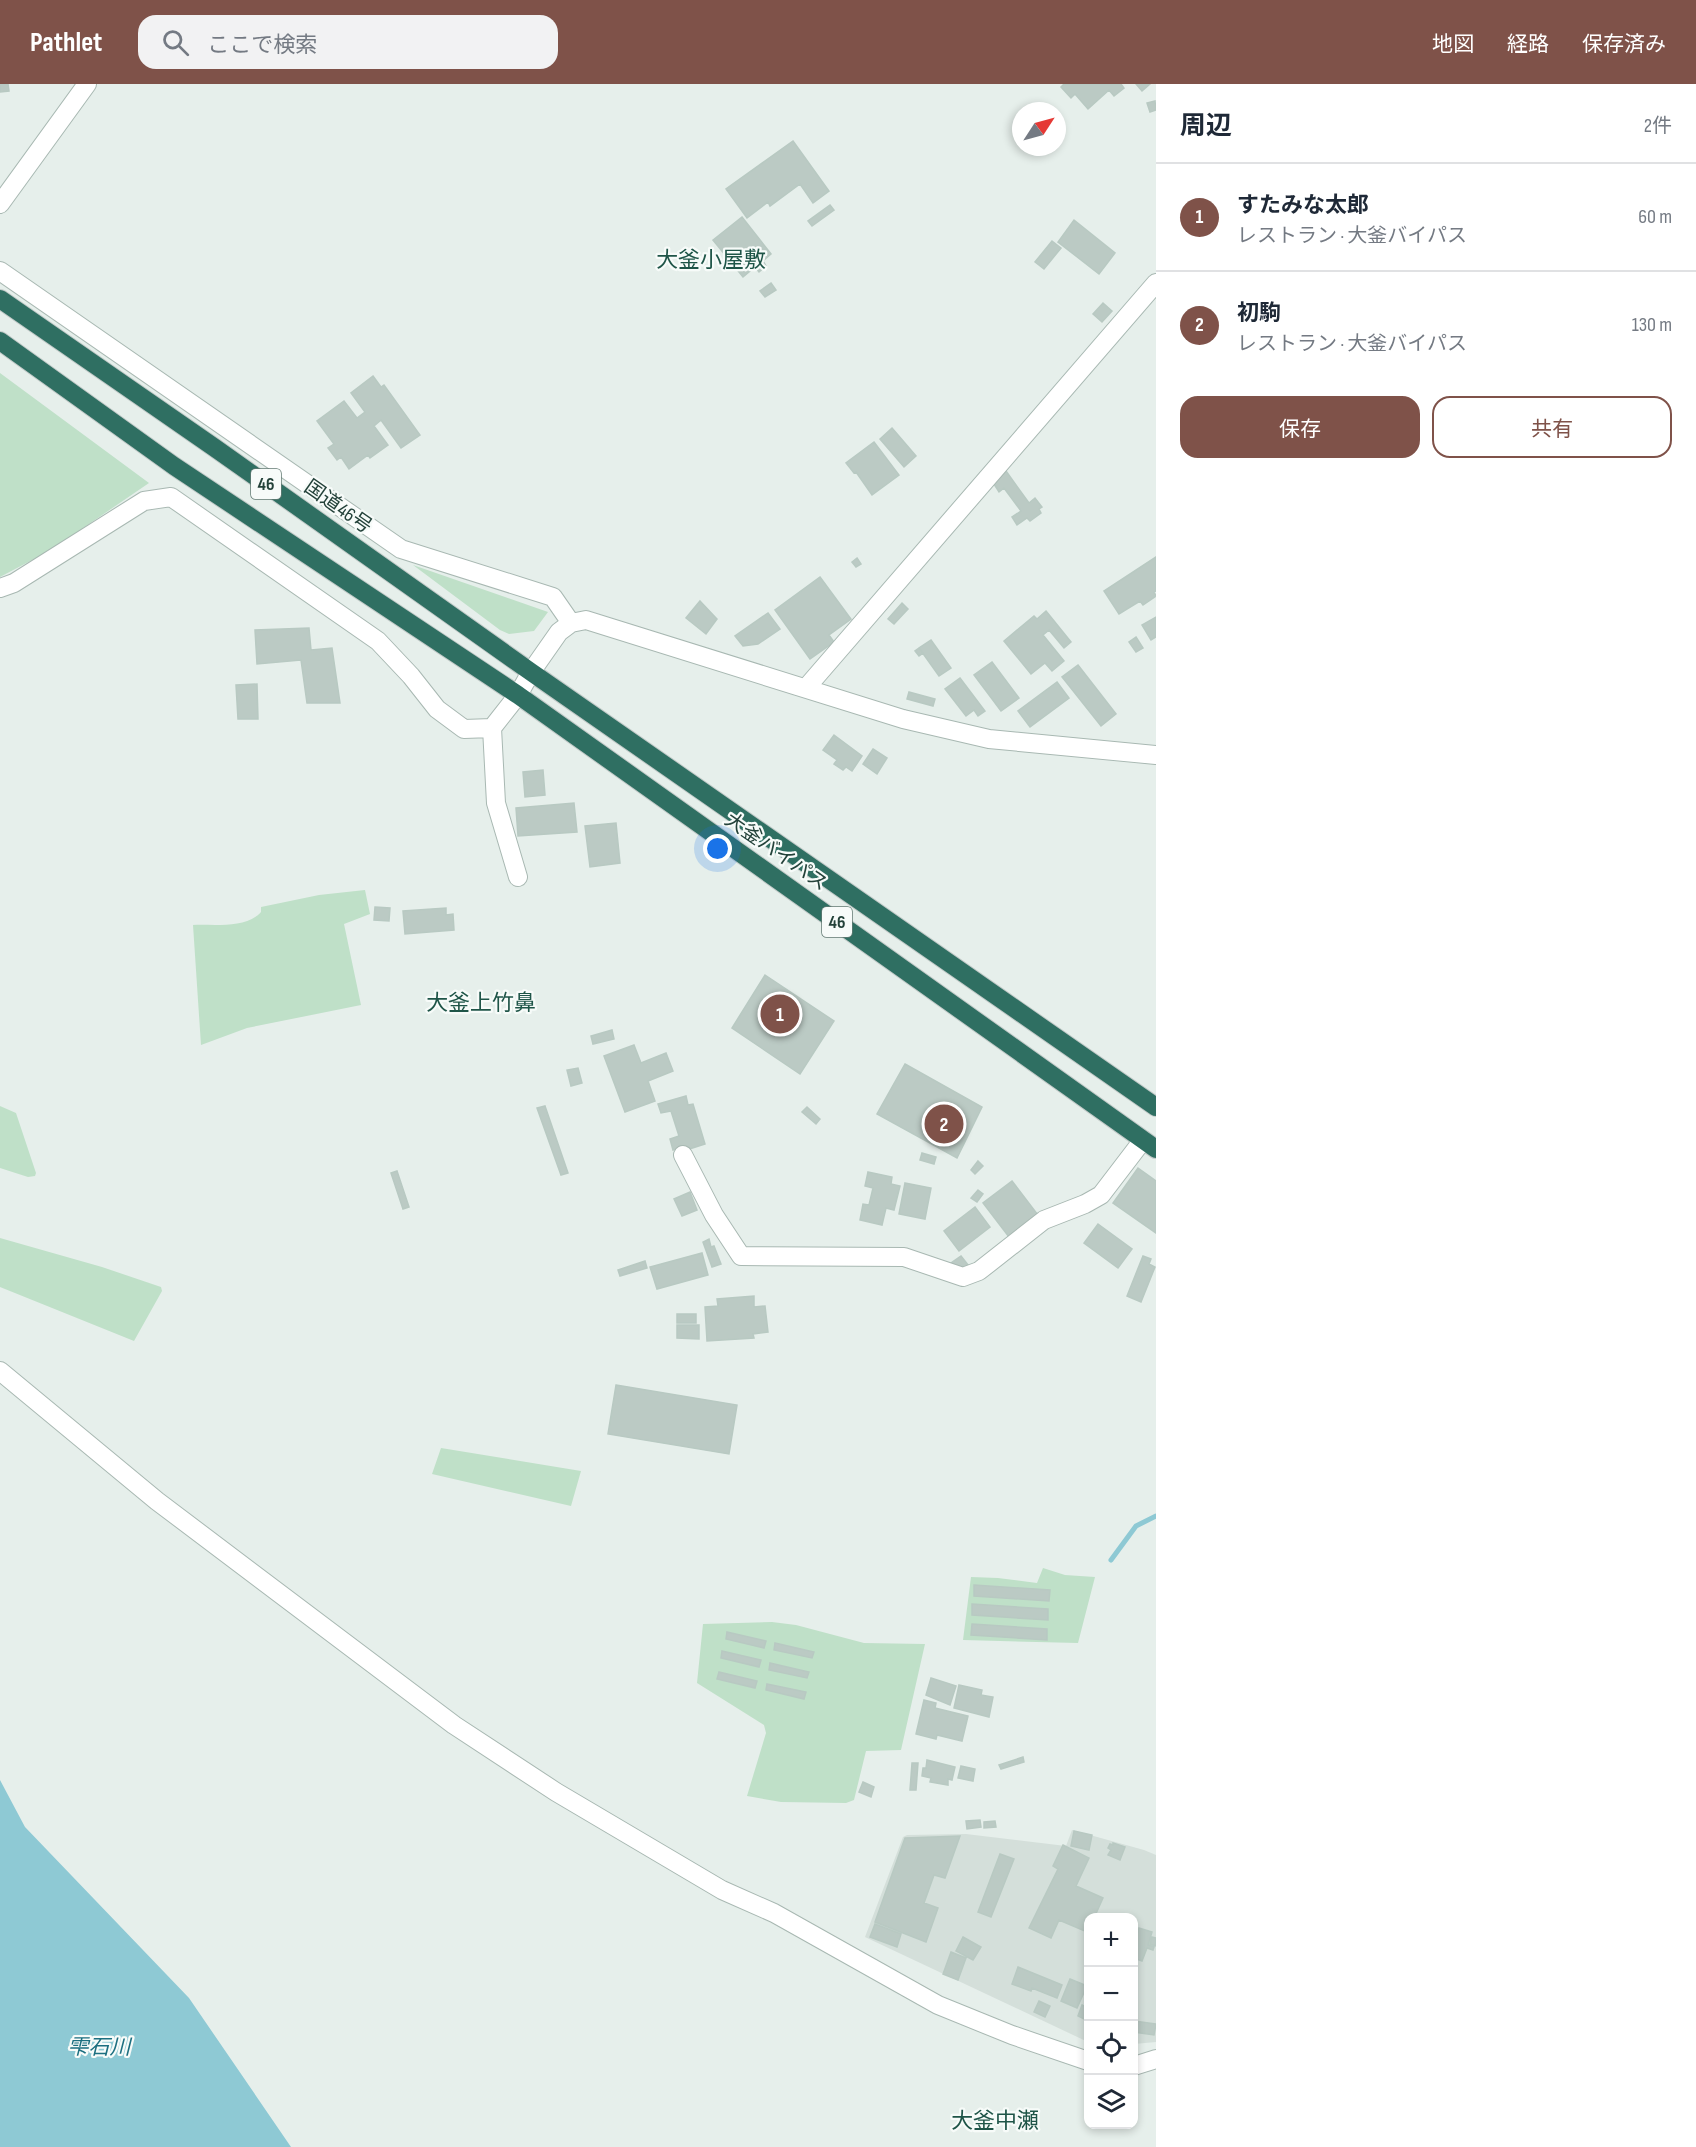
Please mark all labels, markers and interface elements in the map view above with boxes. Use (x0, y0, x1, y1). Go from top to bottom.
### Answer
search box (138, 15, 558, 69)
text: Pathlet (30, 26, 102, 59)
icon: search (159, 26, 192, 59)
text: ここで検索 (207, 32, 317, 59)
text: 地図 (1432, 32, 1474, 57)
text: 経路 (1507, 32, 1549, 57)
text: 保存済み (1582, 32, 1666, 57)
north arrow (1012, 102, 1066, 156)
text: 周辺 (1180, 111, 1232, 142)
text: 2件 (1644, 114, 1672, 138)
text: すたみな太郎 (1237, 192, 1369, 219)
text: 1 (1196, 205, 1203, 229)
text: 60 m (1638, 205, 1672, 229)
text: レストラン · 大釜バイパス (1237, 224, 1467, 248)
district label: 大釜小屋敷 (656, 247, 766, 274)
text: 初駒 (1237, 300, 1281, 327)
text: 2 (1195, 313, 1204, 337)
text: 130 m (1632, 313, 1672, 337)
text: レストラン · 大釜バイパス (1237, 332, 1467, 356)
button: 保存 (1180, 396, 1420, 458)
button: 共有 (1432, 396, 1672, 458)
road number: 46 (251, 469, 281, 499)
street label: 国道46号 (300, 475, 376, 539)
street label: 大釜バイパス (720, 808, 832, 896)
your location (703, 834, 732, 863)
road number: 46 (822, 907, 852, 937)
district label: 大釜上竹鼻 (426, 990, 536, 1017)
pin: 1 (760, 992, 800, 1036)
pin: 2 (924, 1102, 964, 1146)
map controls (1084, 1913, 1138, 2129)
button: + (1084, 1913, 1138, 1967)
button: − (1084, 1967, 1138, 2021)
button: locate (1084, 2021, 1138, 2075)
water label: 雫石川 (68, 2035, 132, 2060)
button: layers (1084, 2075, 1138, 2129)
district label: 大釜中瀬 (951, 2108, 1039, 2135)

